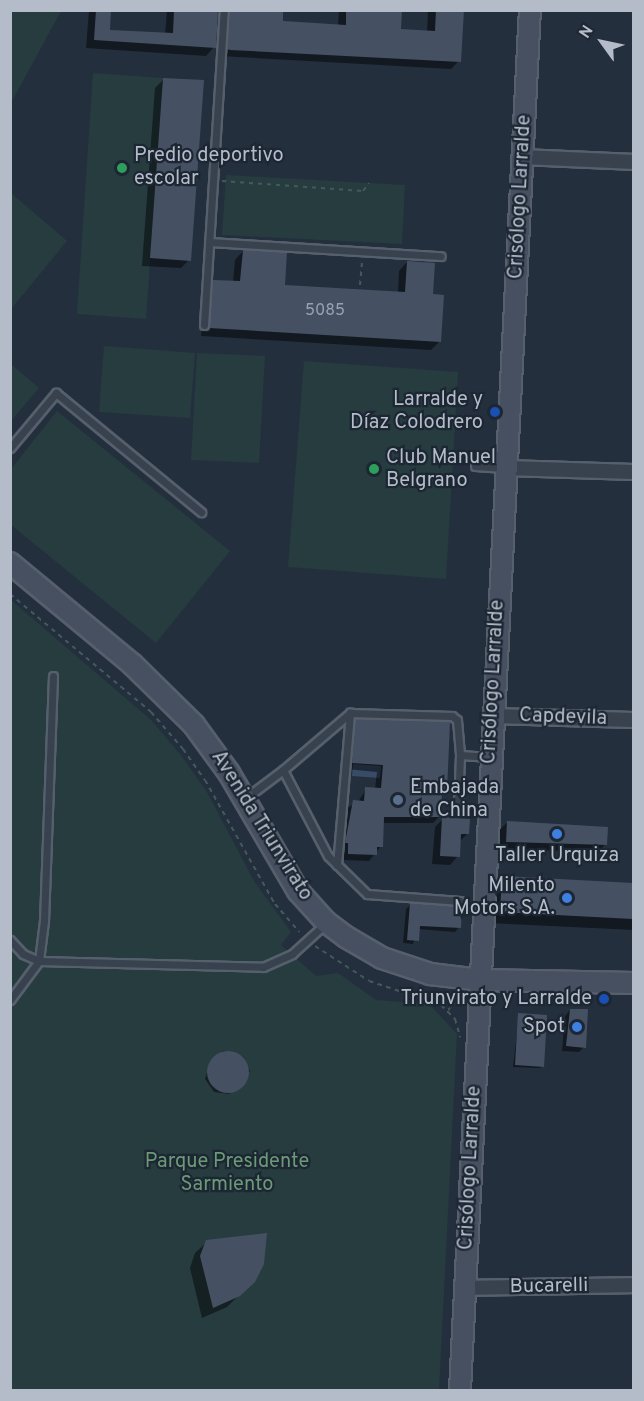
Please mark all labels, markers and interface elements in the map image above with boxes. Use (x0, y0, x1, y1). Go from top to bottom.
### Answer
north arrow (572, 12, 632, 72)
text: N (575, 22, 598, 42)
street label: Crisólogo Larralde (505, 114, 537, 280)
place label: Predio deportivo escolar (134, 144, 284, 191)
marker: Predio deportivo escolar (115, 161, 129, 175)
house number: 5085 (305, 301, 345, 321)
place label: Larralde y Díaz Colodrero (350, 388, 483, 435)
marker: Larralde y Díaz Colodrero (488, 405, 502, 419)
place label: Club Manuel Belgrano (386, 446, 496, 493)
marker: Club Manuel Belgrano (367, 462, 381, 476)
street label: Crisólogo Larralde (478, 599, 510, 765)
street label: Capdevila (519, 704, 607, 732)
street label: Avenida Triunvirato (205, 746, 317, 906)
place label: Embajada de China (410, 777, 499, 824)
marker: Embajada de China (391, 793, 405, 807)
marker: Taller Urquiza (550, 827, 564, 841)
place label: Taller Urquiza (495, 844, 619, 868)
place label: Milento Motors S.A. (454, 874, 555, 921)
marker: Milento Motors S.A. (560, 891, 574, 905)
place label: Triunvirato y Larralde (401, 987, 592, 1011)
marker: Triunvirato y Larralde (597, 992, 611, 1006)
place label: Spot (523, 1015, 565, 1039)
marker: Spot (570, 1020, 584, 1034)
street label: Crisólogo Larralde (455, 1085, 487, 1251)
park label: Parque Presidente Sarmiento (145, 1151, 309, 1198)
street label: Bucarelli (510, 1274, 588, 1300)

